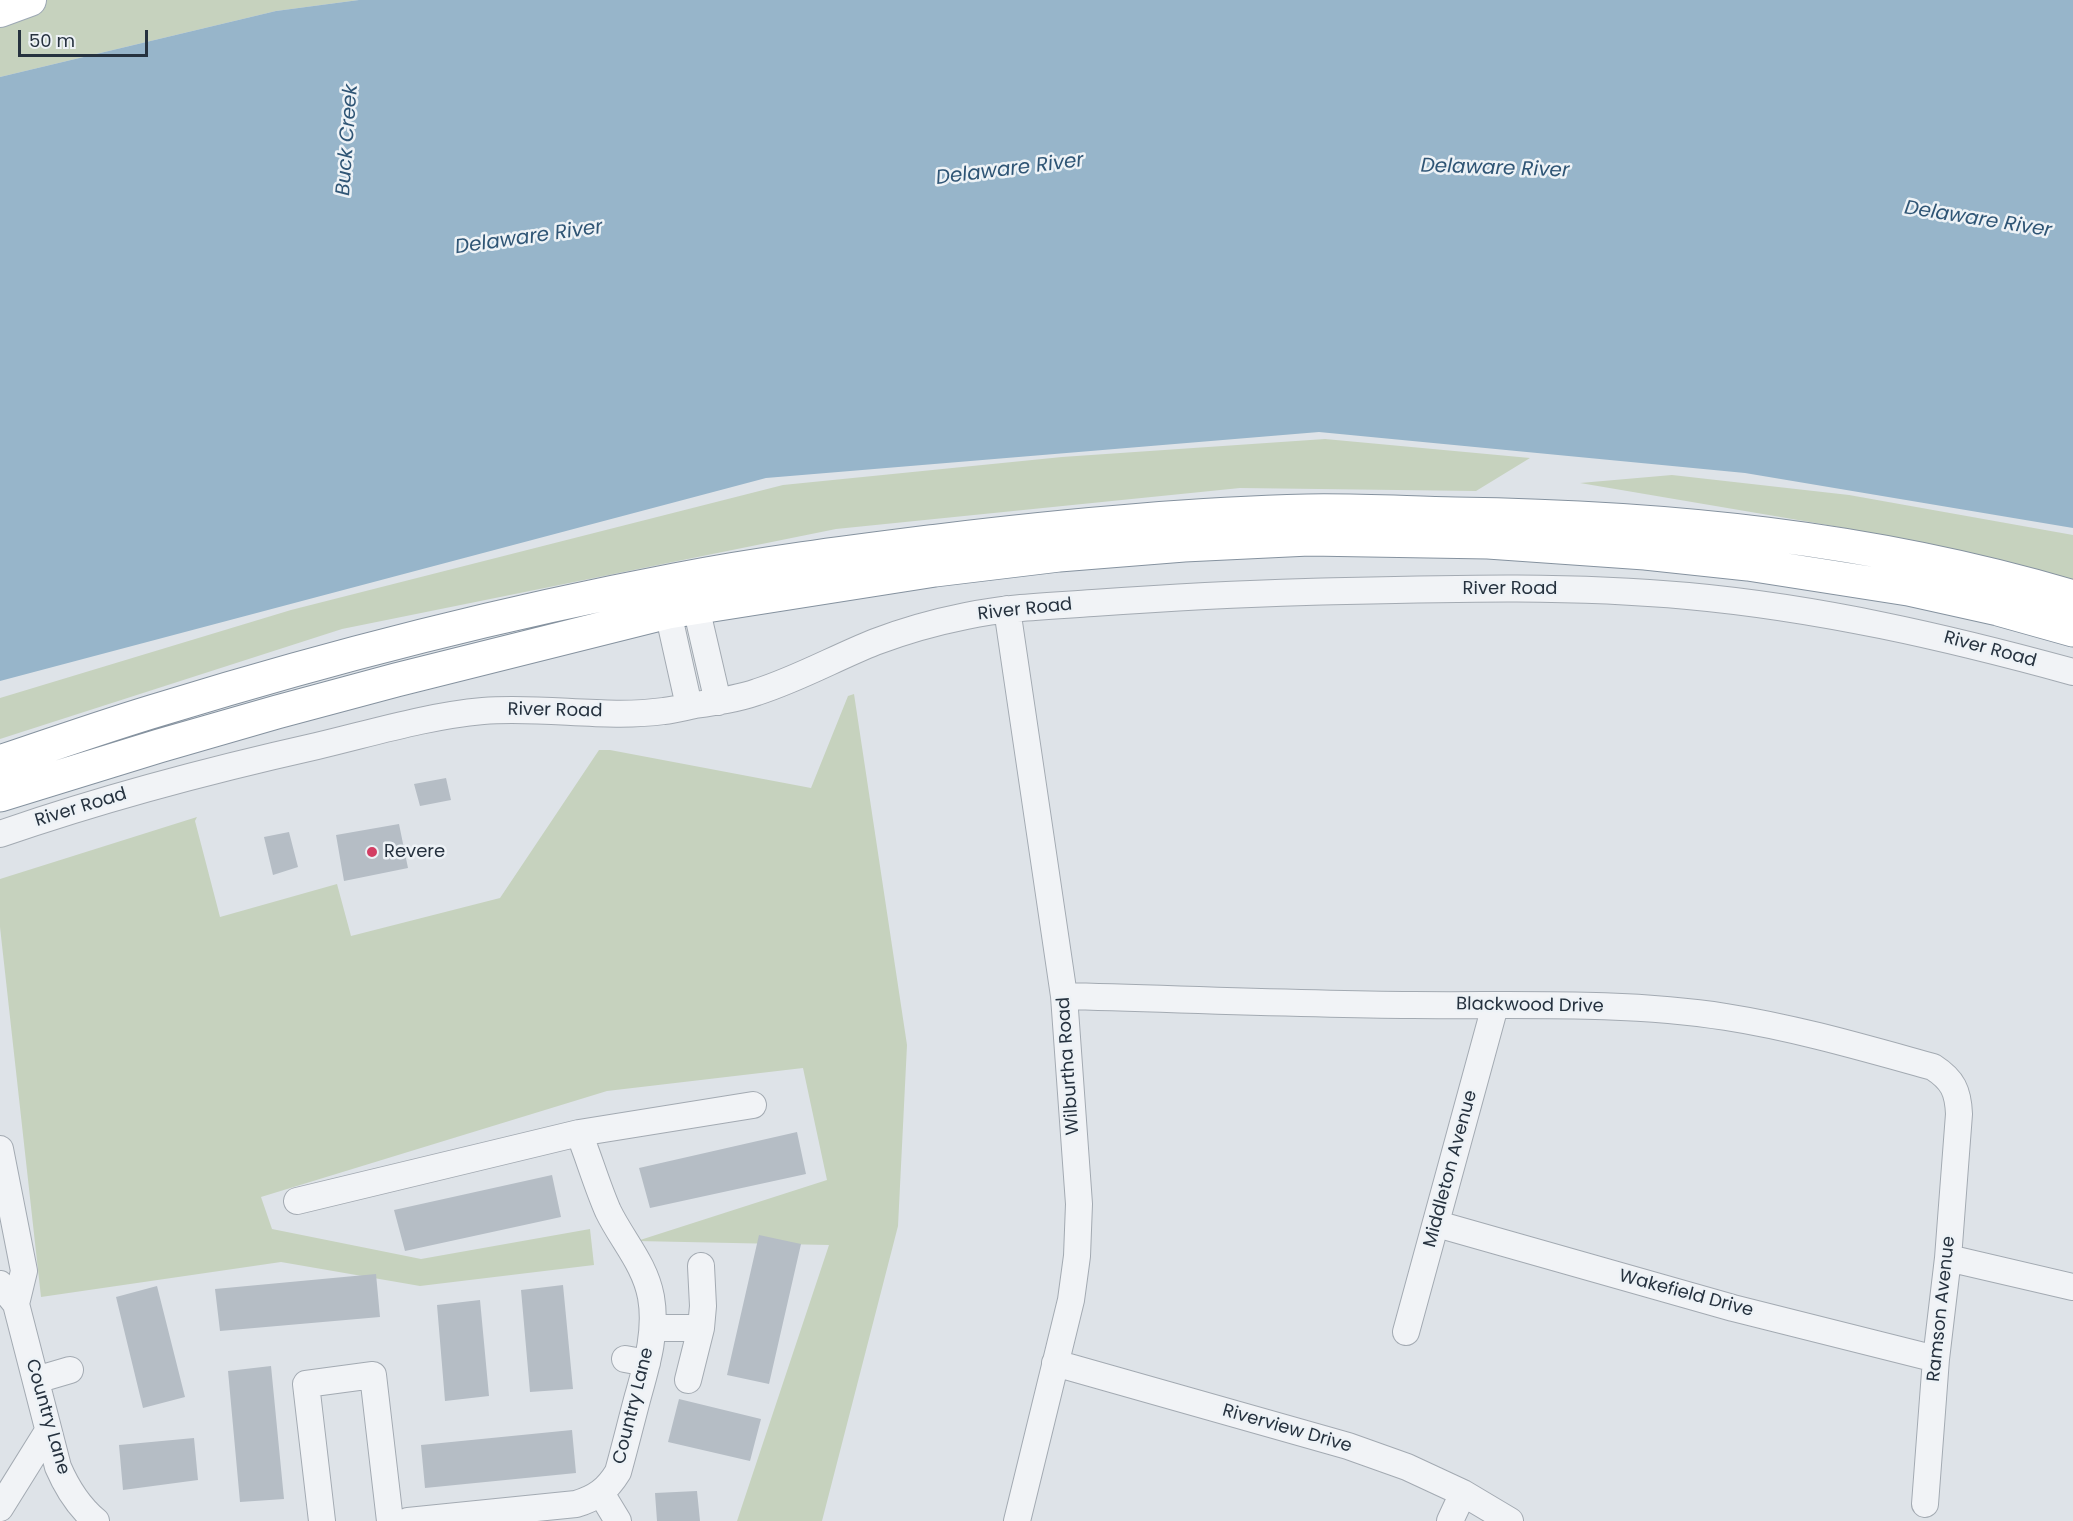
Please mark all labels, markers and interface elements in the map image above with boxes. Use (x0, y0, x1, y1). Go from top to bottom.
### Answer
scale bar (21, 18, 152, 56)
text: 50 m (29, 28, 75, 53)
water label: Buck Creek (332, 84, 364, 196)
water label: Delaware River (935, 149, 1085, 191)
water label: Delaware River (1420, 154, 1570, 184)
water label: Delaware River (1903, 197, 2053, 243)
water label: Delaware River (454, 216, 604, 260)
street label: River Road (1463, 578, 1557, 600)
street label: River Road (977, 594, 1073, 626)
street label: River Road (1941, 627, 2039, 673)
street label: River Road (507, 699, 603, 723)
street label: River Road (32, 784, 130, 832)
place label: Revere (384, 841, 445, 863)
marker: Revere (365, 845, 379, 859)
street label: Blackwood Drive (1456, 994, 1604, 1018)
street label: Wilburtha Road (1053, 996, 1085, 1136)
street label: Middleton Avenue (1420, 1088, 1482, 1250)
street label: Ramson Avenue (1924, 1235, 1960, 1383)
street label: Wakefield Drive (1616, 1266, 1756, 1322)
street label: Country Lane (609, 1346, 659, 1466)
street label: Country Lane (20, 1357, 74, 1477)
street label: Riverview Drive (1220, 1400, 1354, 1458)

